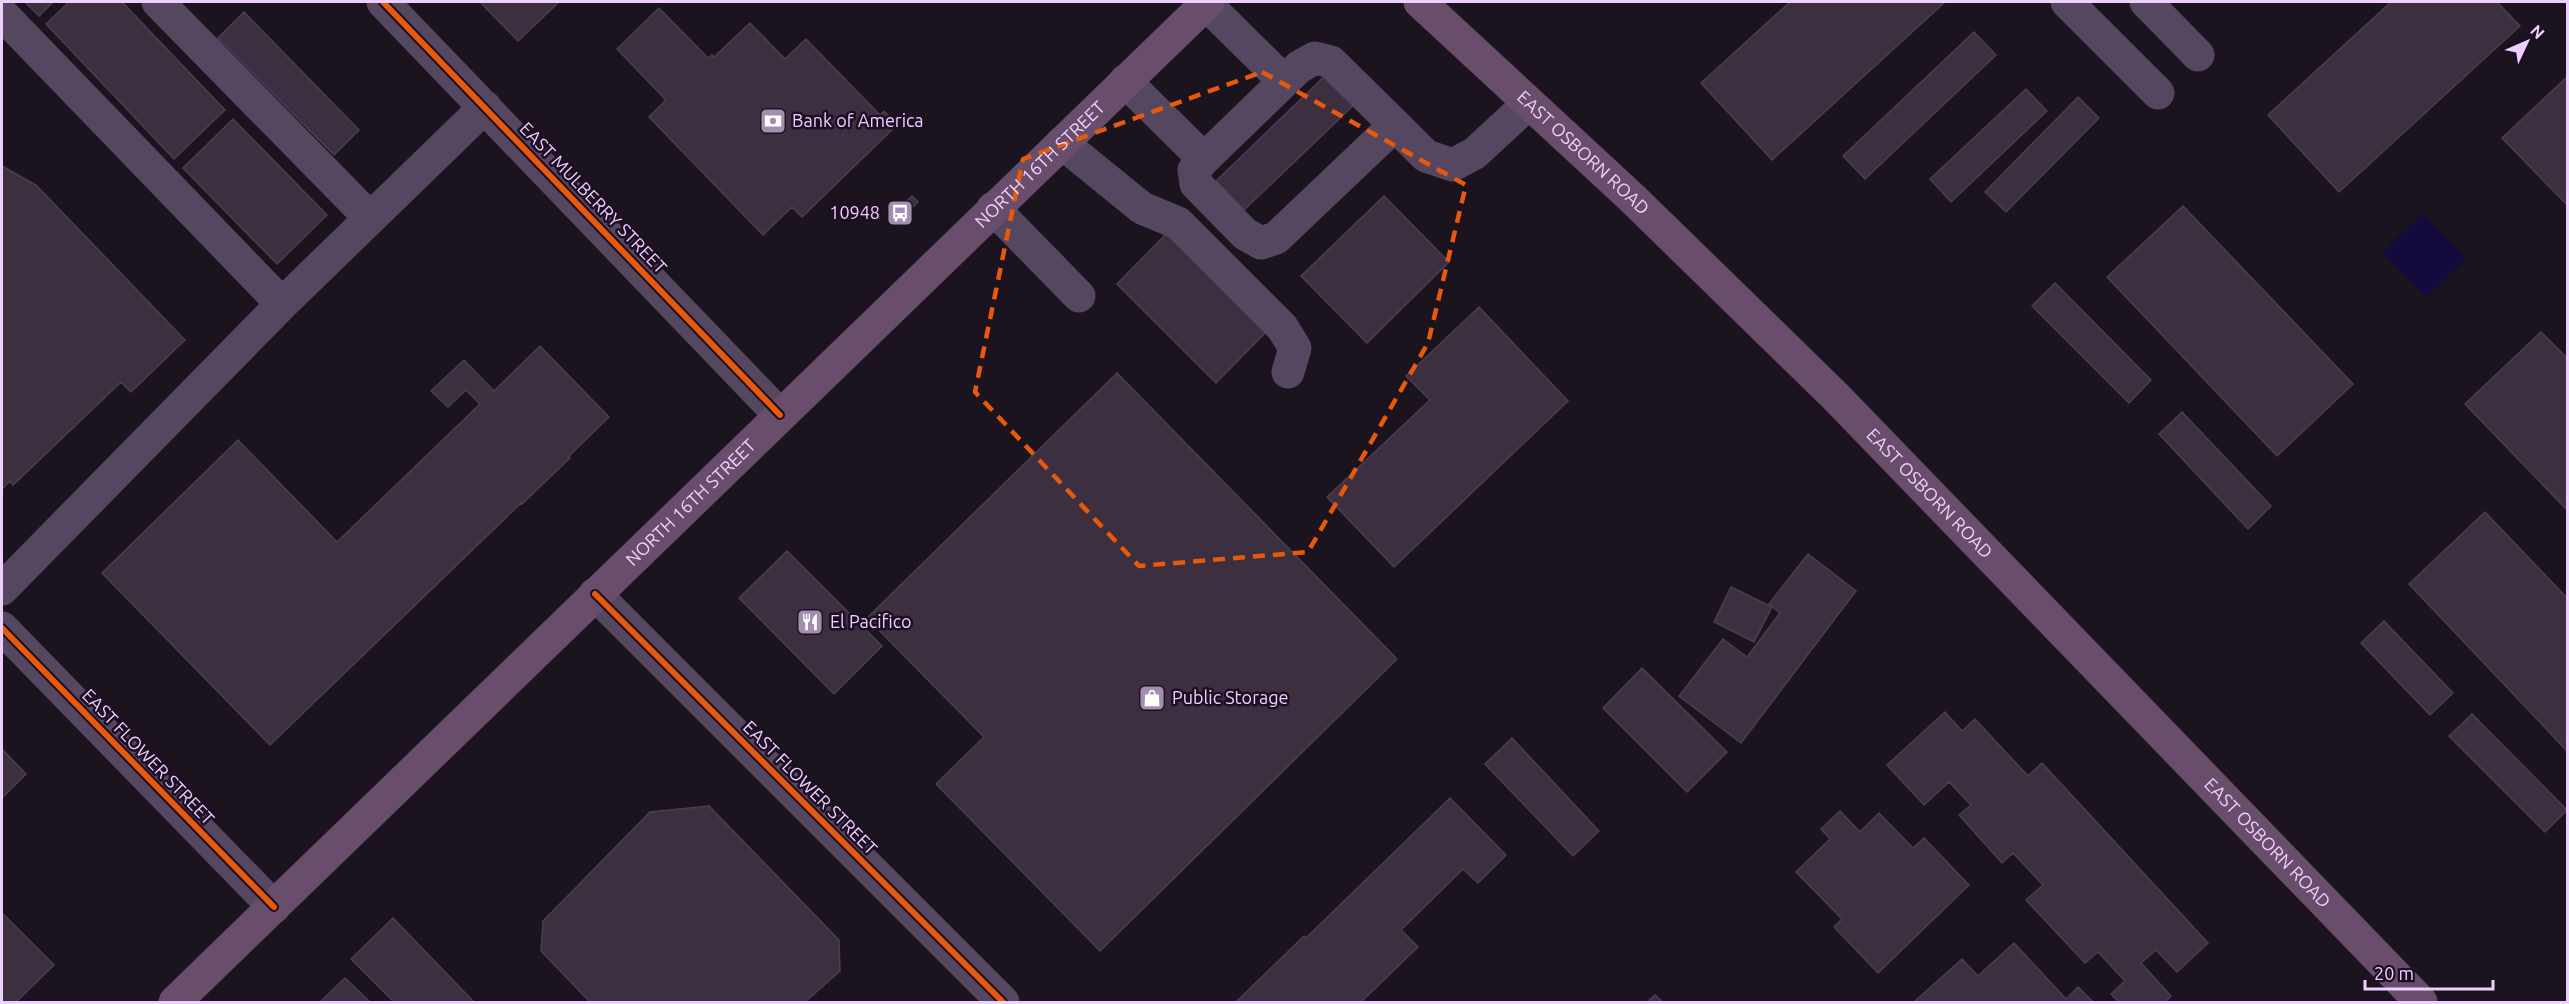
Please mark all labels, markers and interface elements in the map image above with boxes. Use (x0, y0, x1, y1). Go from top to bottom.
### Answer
north arrow (2497, 12, 2557, 72)
text: N (2527, 21, 2548, 42)
street label: EAST OSBORN ROAD (1514, 86, 1654, 218)
street label: NORTH 16TH STREET (970, 97, 1108, 231)
bank icon: Bank of America (758, 106, 788, 136)
place label: Bank of America (792, 110, 924, 130)
street label: EAST MULBERRY STREET (516, 118, 671, 277)
bus stop icon: 10948 (885, 198, 915, 228)
place label: 10948 (829, 202, 880, 222)
street label: EAST OSBORN ROAD (1863, 424, 1997, 562)
street label: NORTH 16TH STREET (621, 435, 759, 569)
restaurant icon: El Pacifico (795, 607, 825, 637)
place label: El Pacifico (830, 611, 912, 631)
shop icon: Public Storage (1137, 683, 1167, 713)
street label: EAST FLOWER STREET (79, 684, 219, 828)
place label: Public Storage (1172, 687, 1289, 707)
street label: EAST FLOWER STREET (740, 716, 882, 858)
street label: EAST OSBORN ROAD (2201, 773, 2335, 911)
scale bar (2365, 953, 2492, 991)
text: 20 m (2374, 963, 2414, 983)

